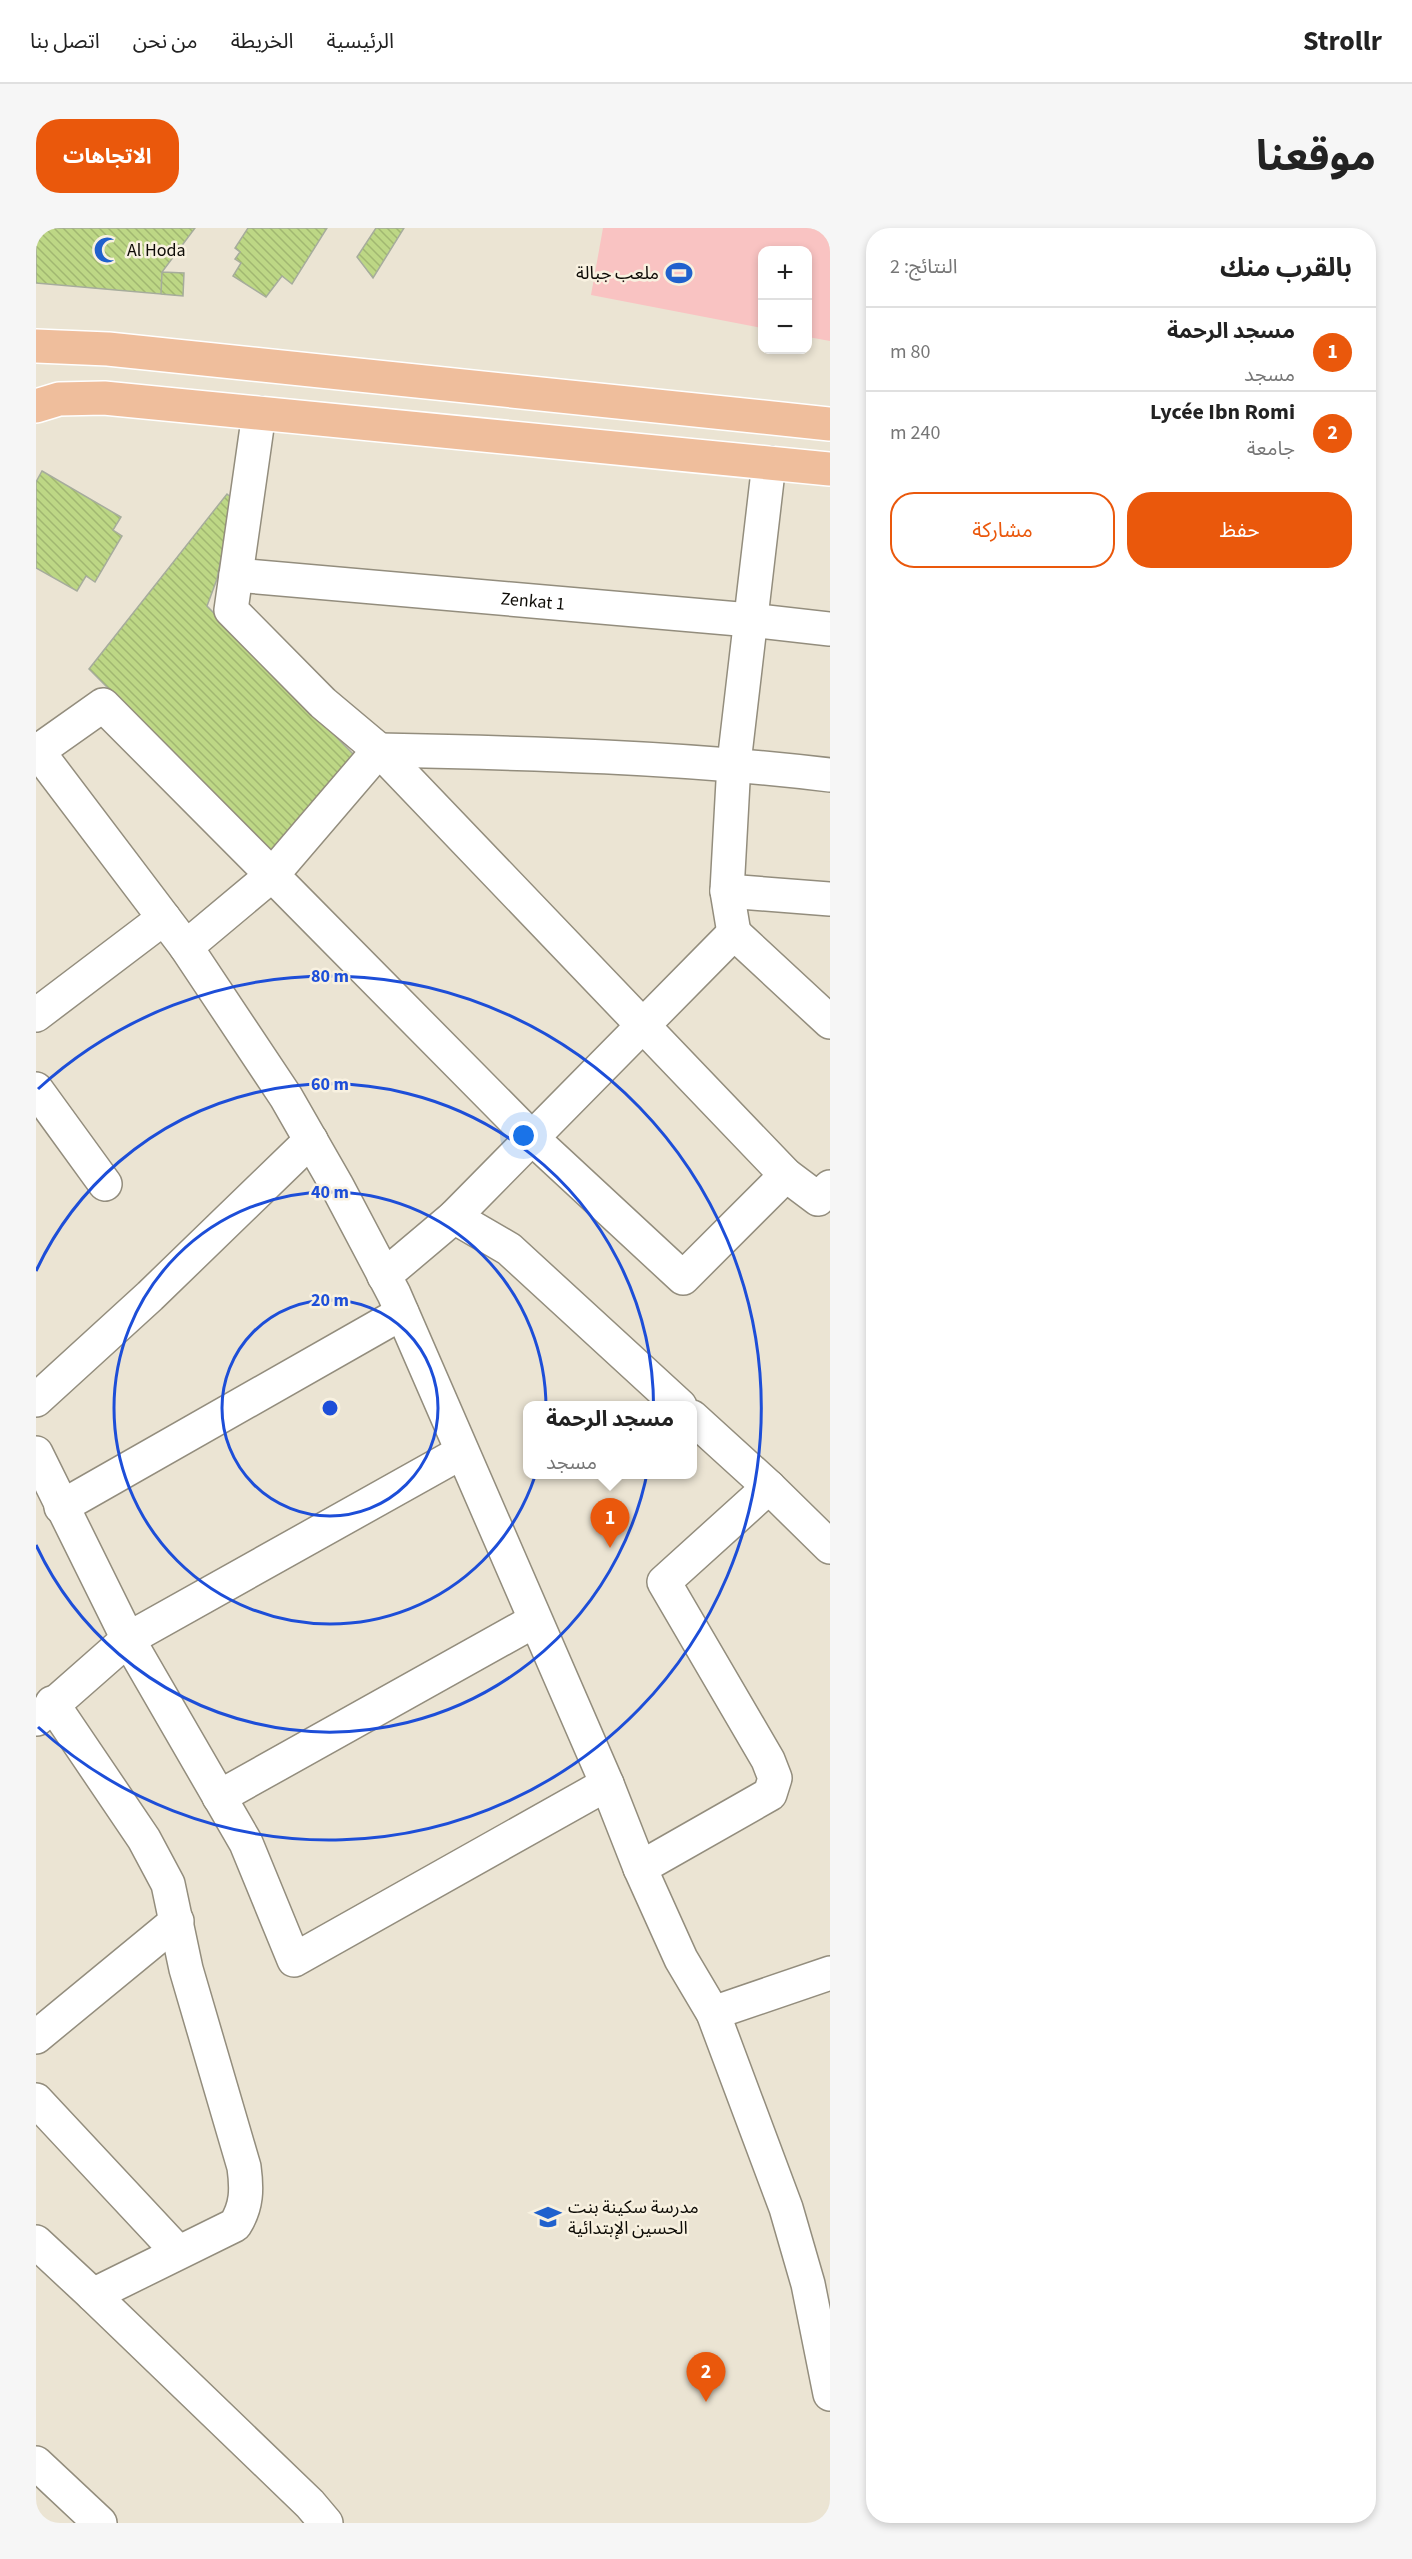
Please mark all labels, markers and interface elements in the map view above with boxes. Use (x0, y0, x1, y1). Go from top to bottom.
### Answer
text: Strollr (1303, 21, 1382, 61)
text: اتصل بنا (30, 26, 100, 56)
text: من نحن (133, 26, 198, 56)
text: الخريطة (231, 26, 294, 56)
text: الرئيسية (327, 26, 394, 56)
button: الاتجاهات (36, 119, 179, 193)
text: موقعنا (1256, 127, 1376, 187)
mosque icon: Al Hoda (92, 235, 122, 265)
place label: Al Hoda (127, 238, 186, 263)
map controls (758, 246, 812, 354)
button: + (758, 246, 812, 300)
text: بالقرب منك (1220, 249, 1352, 286)
text: النتائج: 2 (890, 253, 957, 281)
sports icon: ملعب جبالة (664, 258, 694, 288)
place label: ملعب جبالة (576, 261, 659, 286)
button: − (758, 300, 812, 354)
text: مسجد الرحمة (1167, 315, 1295, 347)
text: 80 m (890, 338, 930, 366)
text: 1 (1327, 338, 1338, 366)
text: مسجد (1244, 361, 1295, 389)
text: Lycée Ibn Romi (1150, 396, 1295, 428)
text: 240 m (890, 419, 940, 447)
text: 2 (1327, 419, 1338, 447)
text: جامعة (1247, 435, 1295, 463)
button: مشاركة (890, 492, 1115, 568)
button: حفظ (1127, 492, 1352, 568)
street label: Zenkat 1 (500, 586, 566, 617)
text: 80 m (311, 964, 349, 989)
text: 60 m (311, 1072, 349, 1097)
your location (509, 1121, 538, 1150)
text: 40 m (311, 1180, 349, 1205)
text: 20 m (311, 1288, 349, 1313)
centre of rings (320, 1398, 340, 1418)
popup (523, 1401, 697, 1479)
text: مسجد الرحمة (546, 1403, 674, 1435)
text: مسجد (546, 1449, 597, 1477)
pin: 1 (590, 1498, 630, 1548)
place label: مدرسة سكينة بنت الحسين الإبتدائية (568, 2195, 699, 2241)
school or university icon: مدرسة سكينة بنت الحسين الإبتدائية (533, 2202, 563, 2232)
pin: 2 (686, 2352, 726, 2402)

